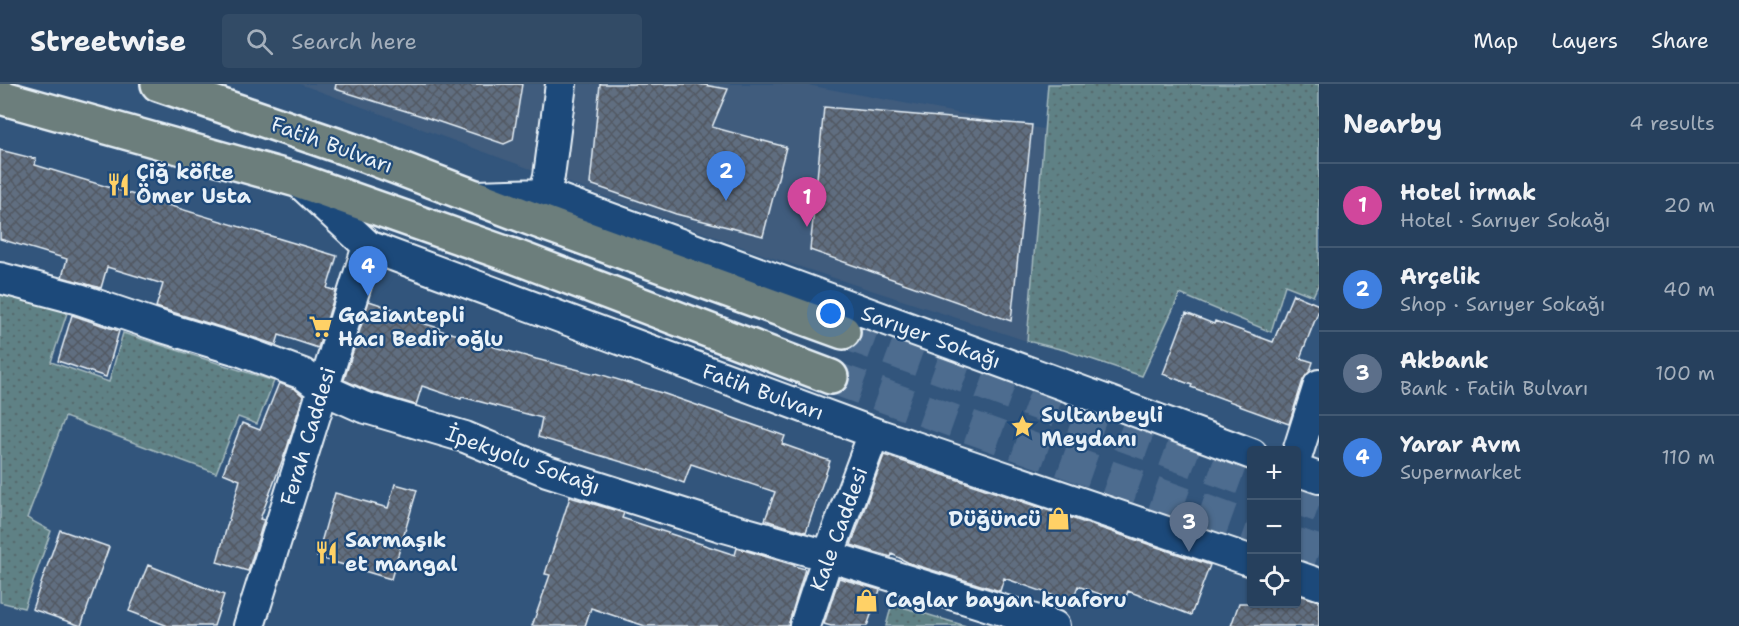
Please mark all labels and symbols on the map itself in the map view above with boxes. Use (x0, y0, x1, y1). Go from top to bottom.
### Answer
street label: Fatih Bulvarı (267, 110, 397, 180)
pin: 2 (706, 152, 746, 201)
place label: Çiğ köfte Ömer Usta (136, 158, 252, 210)
restaurant icon: Çiğ köfte Ömer Usta (105, 171, 131, 197)
pin: 1 (788, 178, 826, 227)
pin: 4 (348, 246, 388, 296)
your location (816, 299, 845, 328)
street label: Sarıyer Sokağı (857, 299, 1005, 375)
place label: Gaziantepli Hacı Bedir oğlu (338, 301, 504, 353)
supermarket icon: Gaziantepli Hacı Bedir oğlu (307, 314, 333, 340)
street label: Fatih Bulvarı (698, 357, 828, 427)
street label: Ferah Caddesi (274, 363, 342, 509)
place label: Sultanbeyli Meydanı (1041, 401, 1163, 453)
place icon: Sultanbeyli Meydanı (1010, 414, 1036, 440)
street label: İpekyolu Sokağı (442, 419, 604, 501)
street label: Kale Caddesi (804, 463, 874, 595)
pin: 3 (1170, 502, 1208, 552)
place label: Düğüncü (949, 505, 1041, 533)
shop icon: Düğüncü (1046, 506, 1072, 532)
place label: Sarmaşık et mangal (345, 526, 458, 578)
restaurant icon: Sarmaşık et mangal (314, 539, 340, 565)
place label: Caglar bayan kuaforu (885, 586, 1127, 614)
shop icon: Caglar bayan kuaforu (854, 587, 880, 613)

